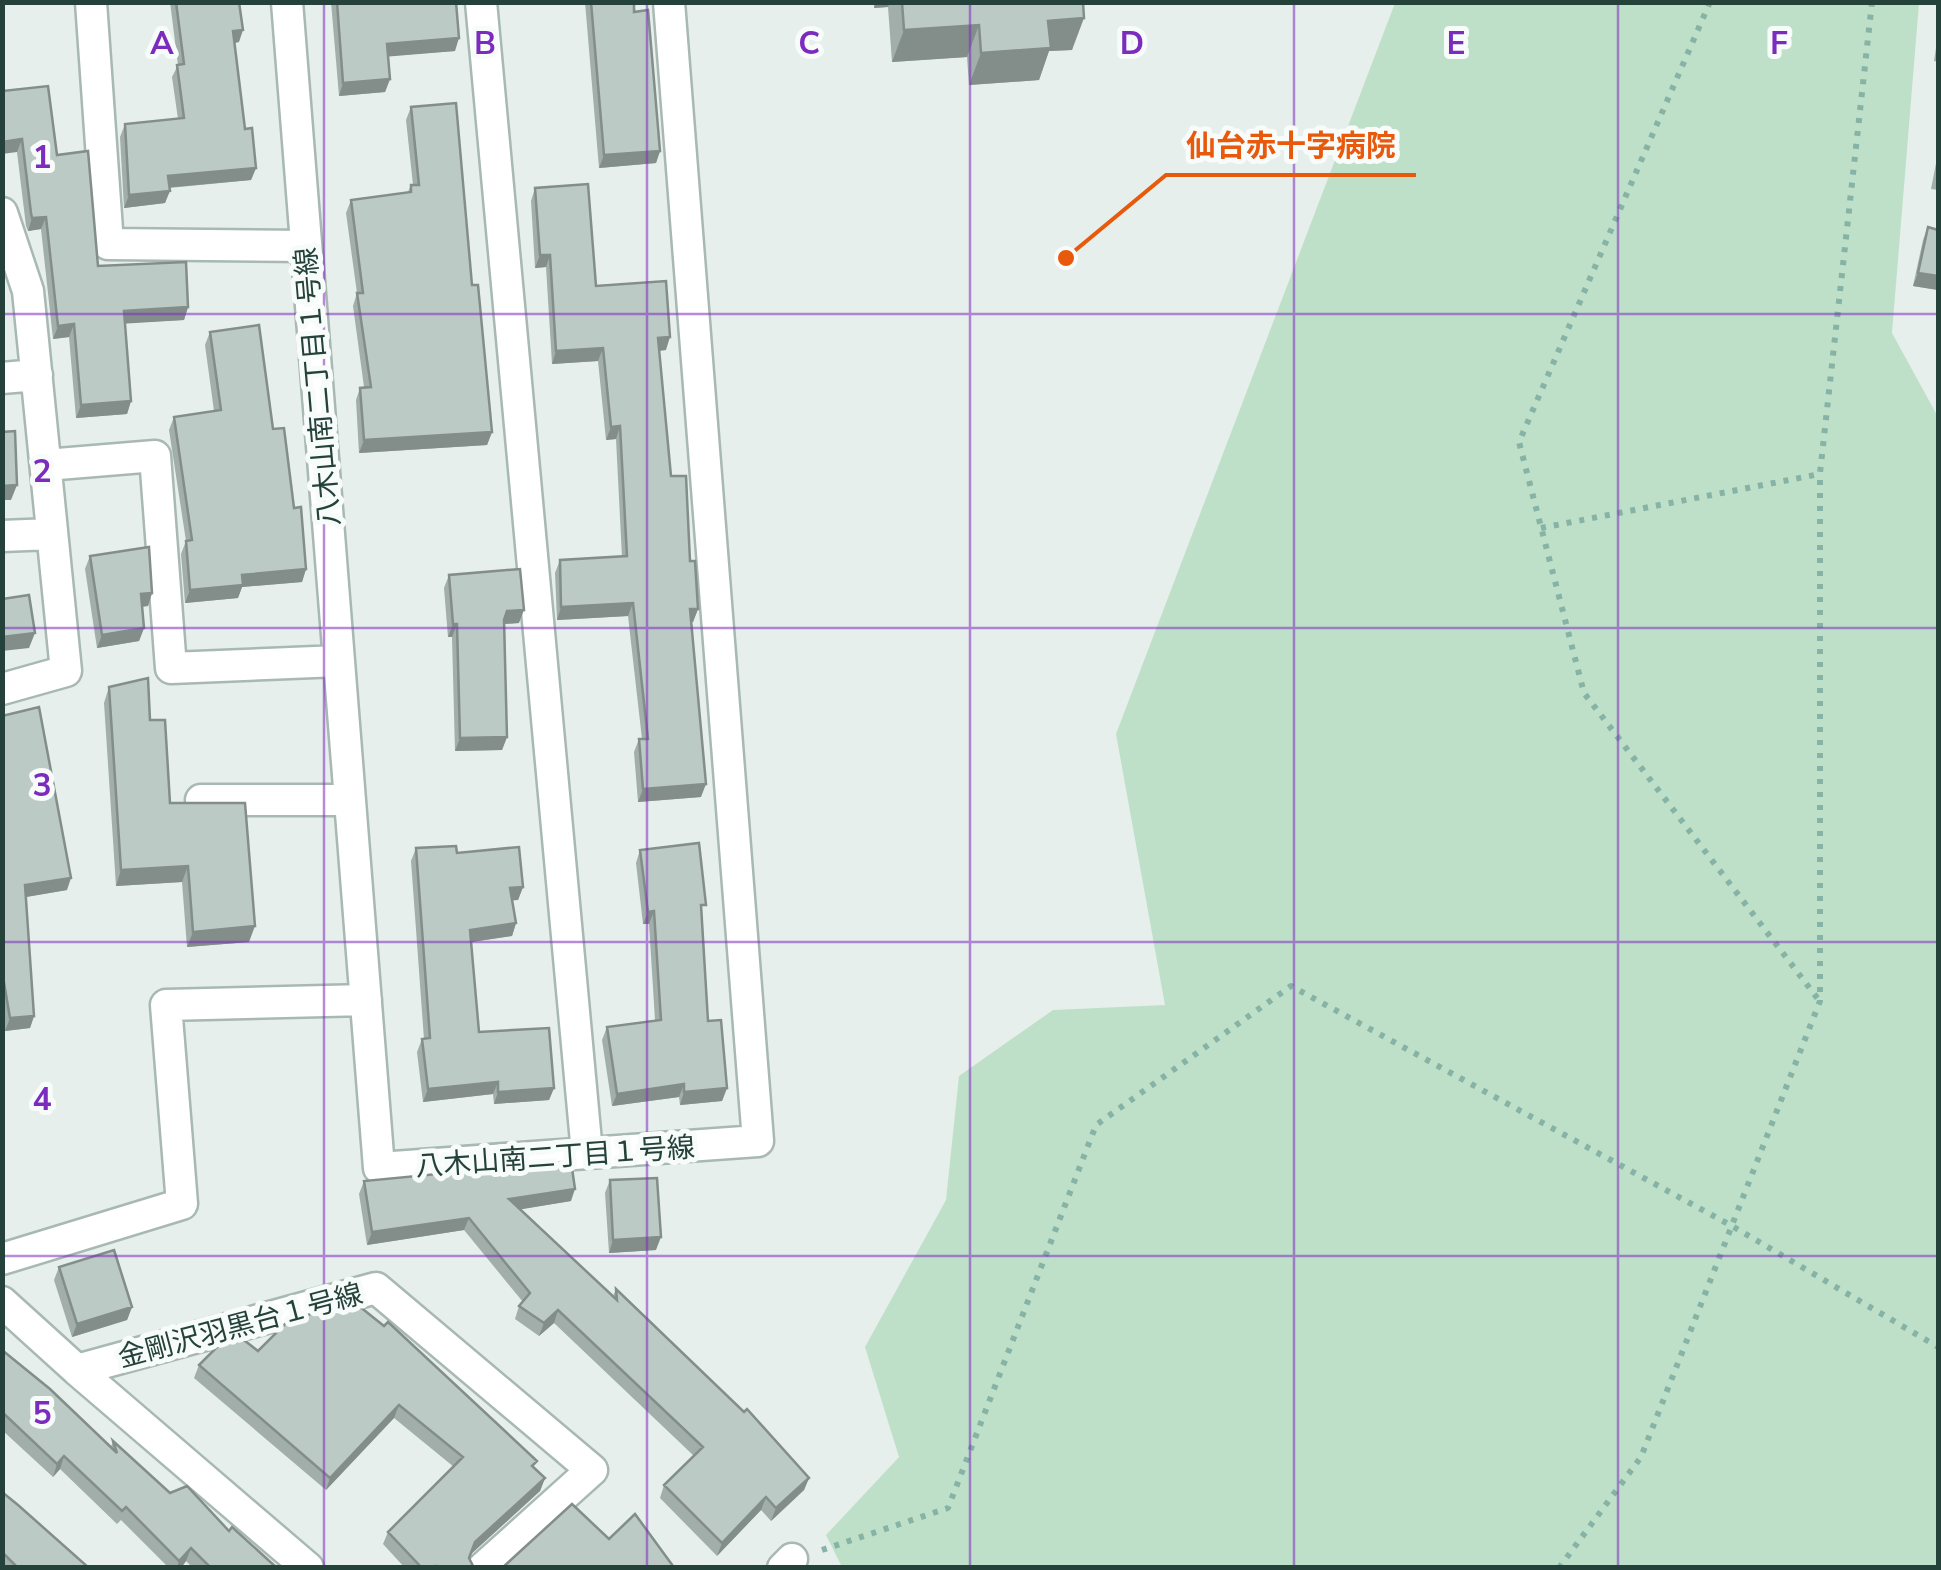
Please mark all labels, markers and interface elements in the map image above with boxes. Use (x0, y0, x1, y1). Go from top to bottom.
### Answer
text: A (150, 22, 174, 65)
text: B (474, 22, 496, 65)
text: C (798, 22, 820, 65)
text: D (1120, 22, 1144, 65)
text: E (1446, 22, 1466, 65)
text: F (1770, 22, 1788, 65)
callout: 仙台赤十字病院 (1166, 115, 1416, 175)
text: 仙台赤十字病院 (1186, 126, 1396, 167)
text: 1 (32, 136, 52, 179)
street label: 八木山南二丁目１号線 (287, 246, 349, 528)
text: 2 (32, 450, 52, 493)
text: 3 (32, 764, 52, 807)
text: 4 (32, 1078, 52, 1121)
street label: 八木山南二丁目１号線 (414, 1128, 696, 1186)
street label: 金剛沢羽黒台１号線 (114, 1275, 367, 1377)
text: 5 (32, 1392, 52, 1435)

